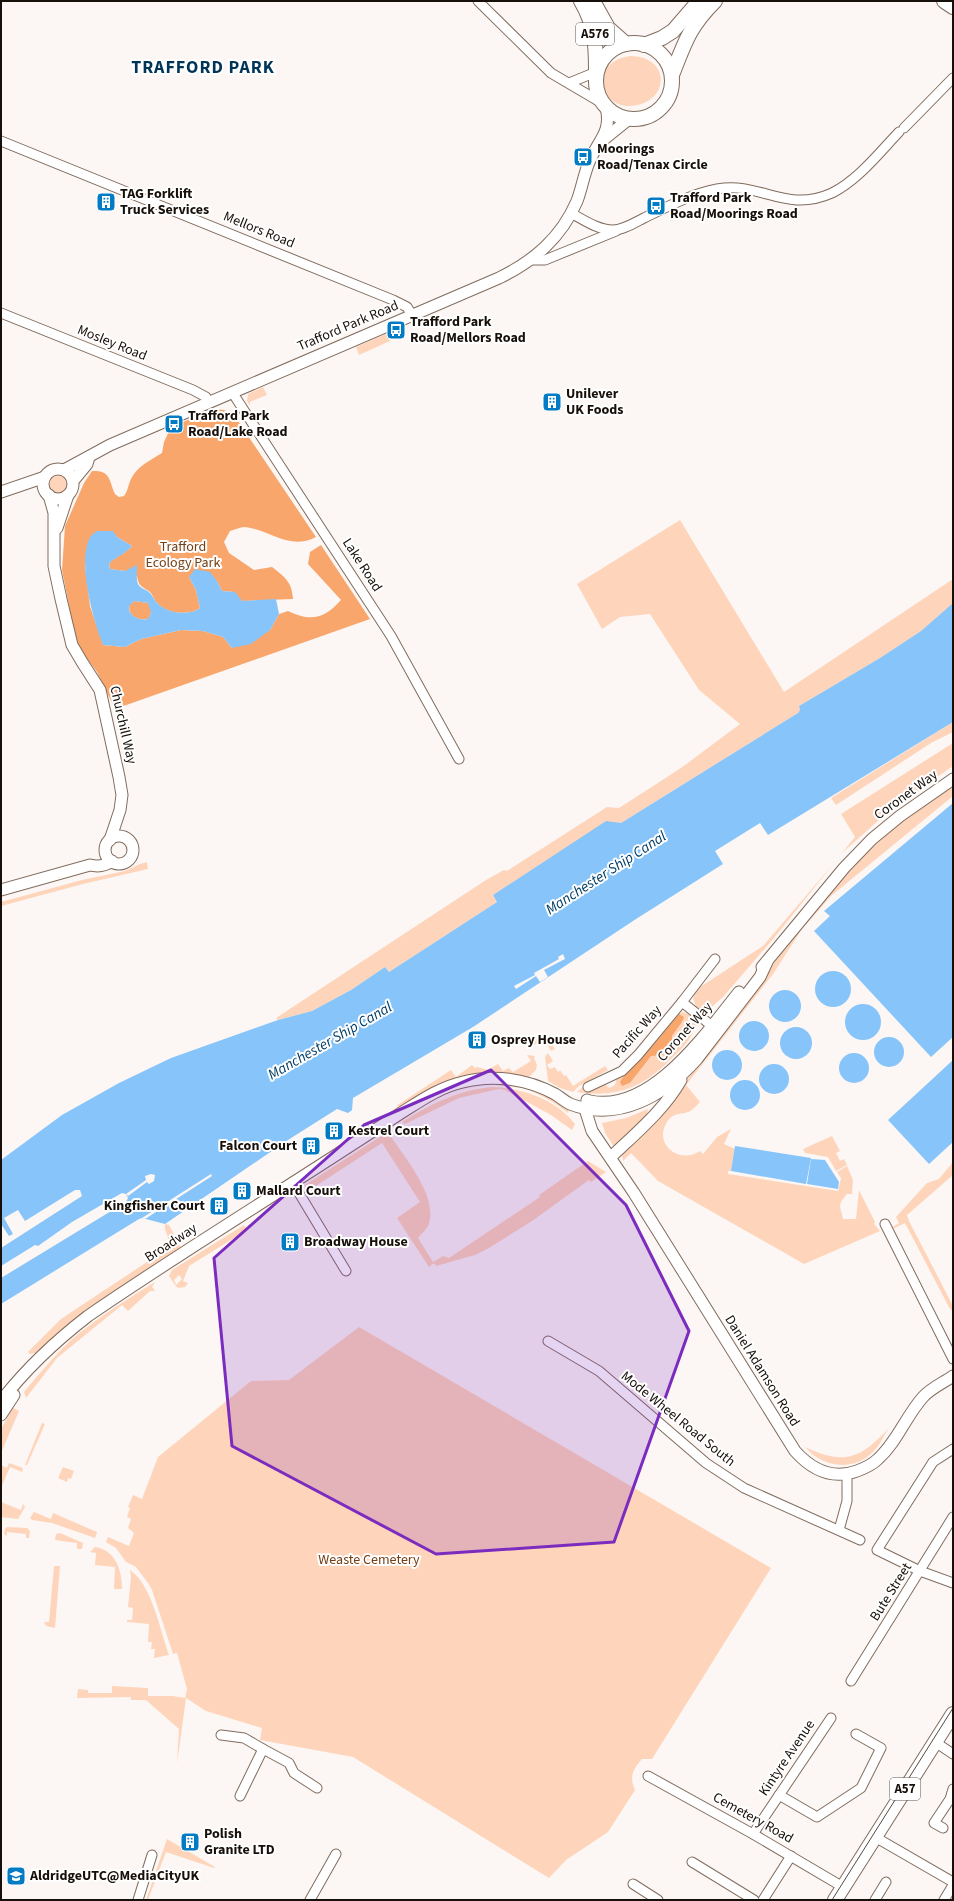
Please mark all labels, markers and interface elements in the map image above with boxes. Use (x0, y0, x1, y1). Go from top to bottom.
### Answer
road number: A576 (576, 23, 614, 45)
district label: TRAFFORD PARK (131, 55, 275, 80)
place label: Moorings Road/Tenax Circle (597, 139, 708, 175)
bus stop icon: Moorings Road/Tenax Circle (572, 146, 594, 168)
place label: TAG Forklift Truck Services (120, 184, 209, 220)
place label: Trafford Park Road/Moorings Road (670, 188, 798, 224)
building icon: TAG Forklift Truck Services (95, 191, 117, 213)
bus stop icon: Trafford Park Road/Moorings Road (645, 195, 667, 217)
street label: Mellors Road (220, 207, 298, 253)
street label: Trafford Park Road (294, 296, 402, 356)
place label: Trafford Park Road/Mellors Road (410, 312, 526, 348)
bus stop icon: Trafford Park Road/Mellors Road (385, 319, 407, 341)
street label: Mosley Road (74, 320, 150, 366)
place label: Unilever UK Foods (566, 384, 624, 420)
building icon: Unilever UK Foods (541, 391, 563, 413)
place label: Trafford Park Road/Lake Road (188, 406, 288, 442)
bus stop icon: Trafford Park Road/Lake Road (163, 413, 185, 435)
street label: Lake Road (337, 534, 387, 596)
park label: Trafford Ecology Park (146, 537, 220, 573)
street label: Churchill Way (104, 684, 142, 767)
street label: Coronet Way (870, 765, 942, 825)
water label: Manchester Ship Canal (542, 826, 671, 920)
water label: Manchester Ship Canal (264, 997, 396, 1085)
street label: Coronet Way (653, 997, 718, 1066)
street label: Pacific Way (608, 1001, 667, 1063)
building icon: Osprey House (466, 1029, 488, 1051)
place label: Osprey House (491, 1030, 576, 1050)
building icon: Kestrel Court (323, 1120, 345, 1142)
place label: Kestrel Court (348, 1121, 430, 1141)
building icon: Falcon Court (300, 1135, 322, 1157)
place label: Falcon Court (219, 1136, 298, 1156)
building icon: Mallard Court (231, 1180, 253, 1202)
place label: Mallard Court (256, 1181, 341, 1201)
building icon: Kingfisher Court (208, 1195, 230, 1217)
place label: Kingfisher Court (104, 1196, 206, 1216)
street label: Broadway (141, 1218, 201, 1267)
building icon: Broadway House (279, 1231, 301, 1253)
place label: Broadway House (304, 1232, 408, 1252)
street label: Daniel Adamson Road (720, 1311, 804, 1431)
street label: Mode Wheel Road South (617, 1367, 739, 1471)
park label: Weaste Cemetery (318, 1550, 420, 1570)
street label: Bute Street (865, 1559, 917, 1625)
street label: Kintyre Avenue (754, 1716, 820, 1800)
road number: A57 (890, 1778, 920, 1800)
street label: Cemetery Road (709, 1788, 797, 1848)
place label: Polish Granite LTD (204, 1824, 275, 1860)
building icon: Polish Granite LTD (179, 1831, 201, 1853)
school or university icon: AldridgeUTC@MediaCityUK (5, 1865, 27, 1887)
place label: AldridgeUTC@MediaCityUK (29, 1866, 200, 1886)

